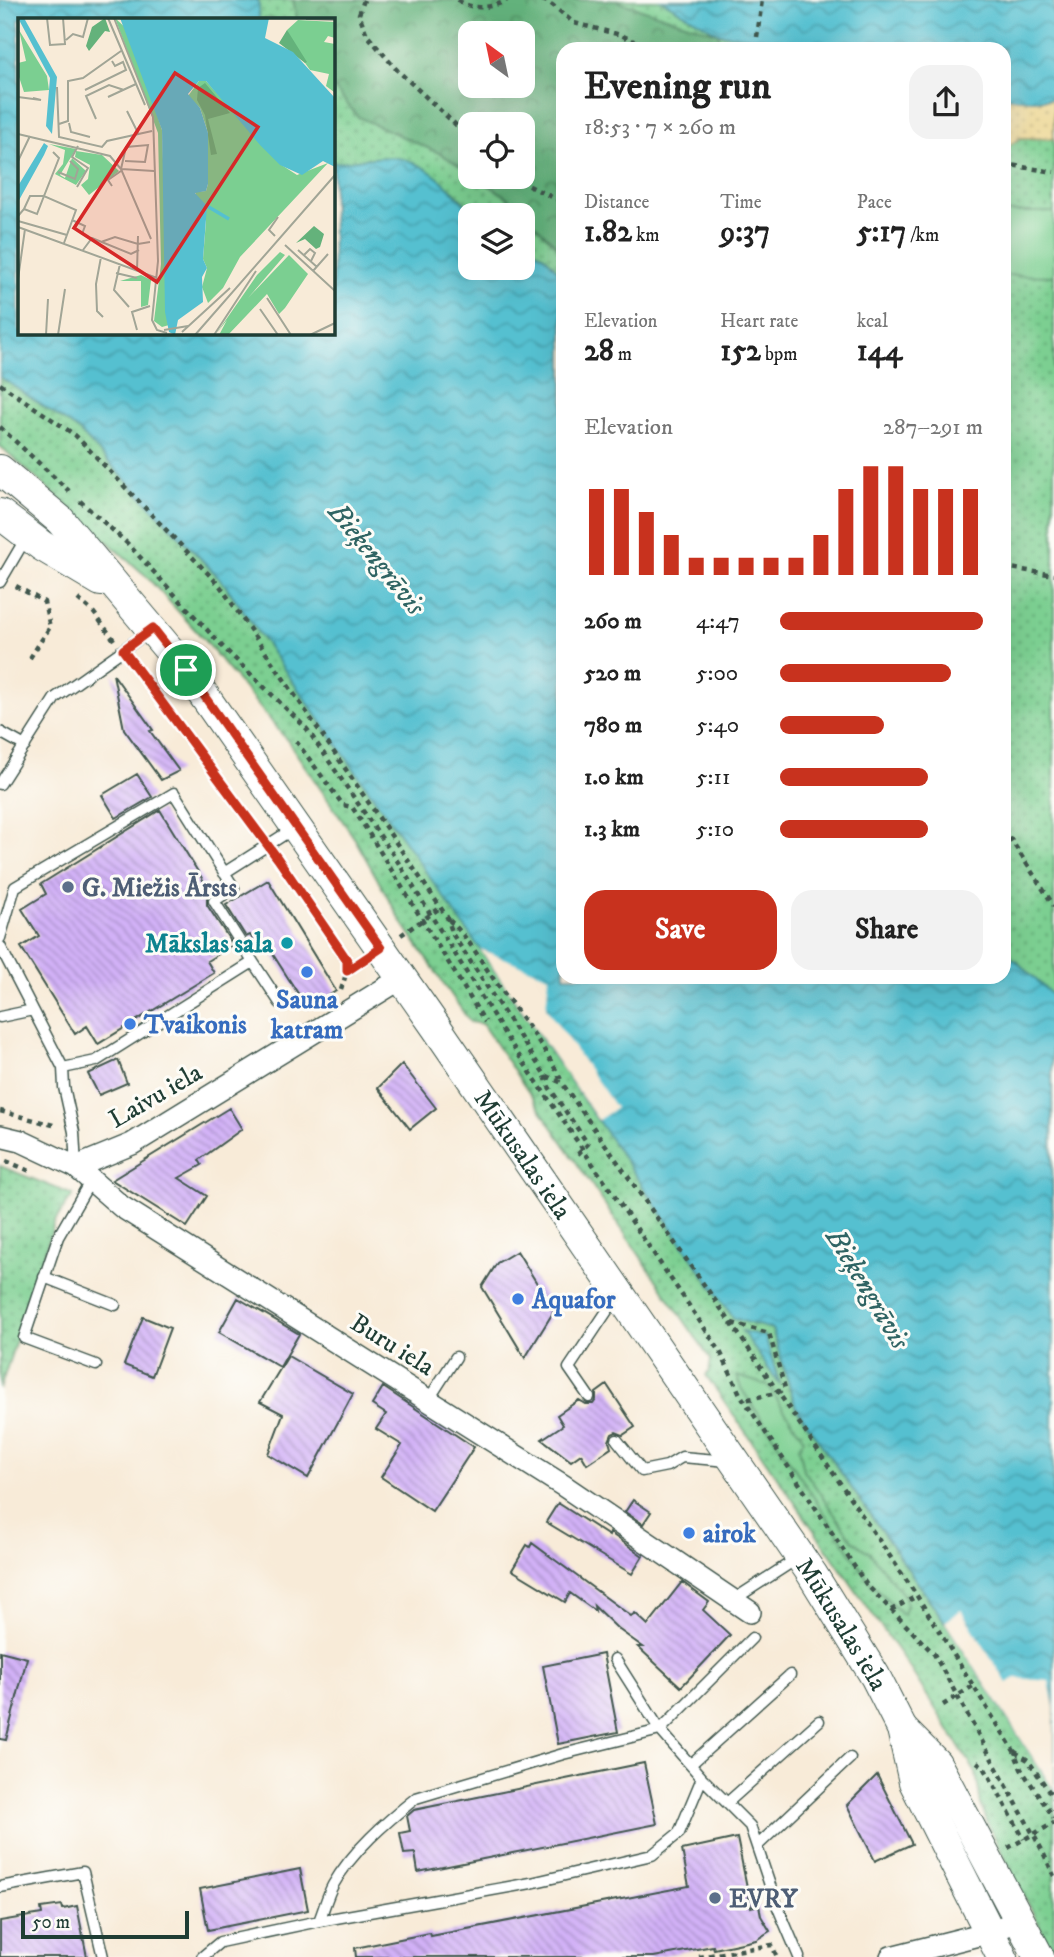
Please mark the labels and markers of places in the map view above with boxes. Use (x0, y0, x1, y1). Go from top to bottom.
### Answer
pin (156, 640, 216, 700)
place label: G. Miežis Ārsts (82, 872, 237, 905)
marker: G. Miežis Ārsts (60, 879, 76, 895)
place label: Mākslas sala (145, 928, 274, 961)
marker: Mākslas sala (279, 935, 295, 951)
marker: Sauna katram (299, 964, 315, 980)
place label: Sauna katram (270, 984, 344, 1047)
place label: Tvaikonis (143, 1009, 247, 1042)
marker: Tvaikonis (122, 1016, 138, 1032)
place label: Aquafor (531, 1284, 616, 1317)
marker: Aquafor (510, 1291, 526, 1307)
place label: airok (703, 1518, 757, 1551)
marker: airok (681, 1525, 697, 1541)
place label: EVRY (729, 1883, 799, 1916)
marker: EVRY (707, 1890, 723, 1906)

